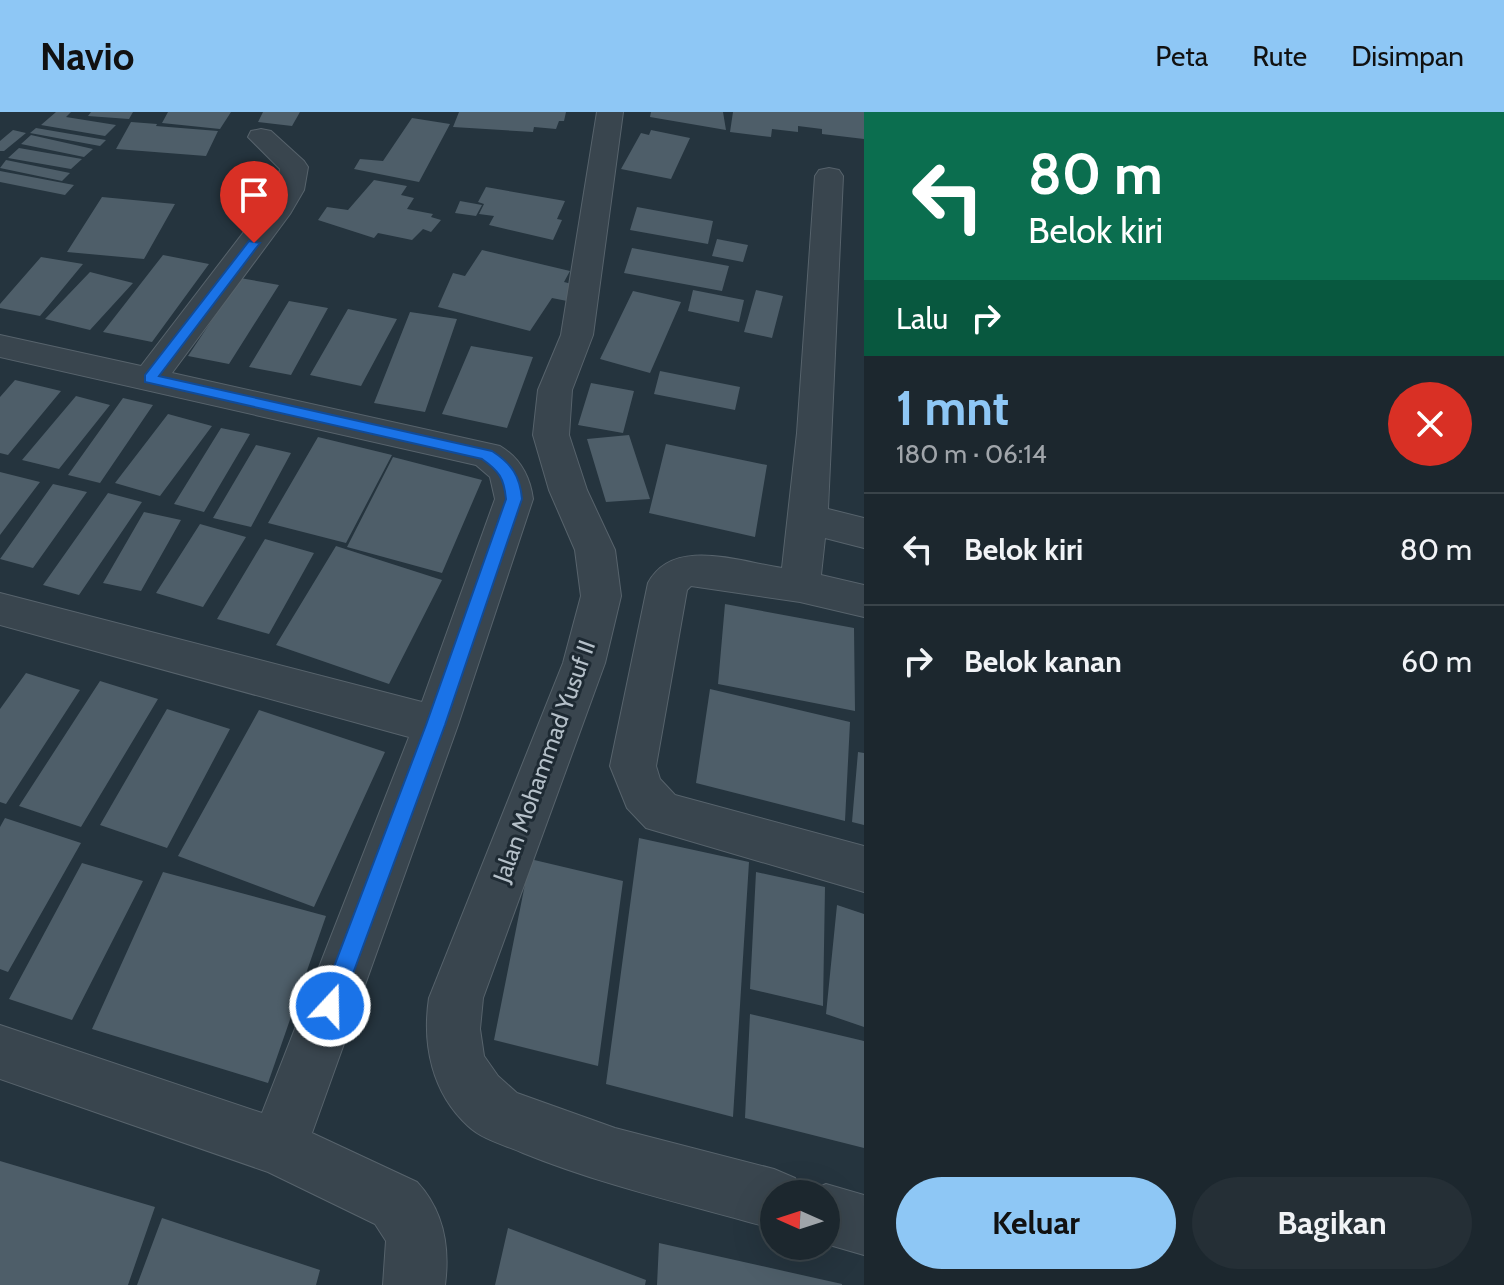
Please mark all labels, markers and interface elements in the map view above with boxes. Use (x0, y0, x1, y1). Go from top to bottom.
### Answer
text: Navio (40, 33, 134, 80)
text: Peta (1155, 39, 1208, 73)
text: Rute (1252, 39, 1307, 73)
text: Disimpan (1351, 39, 1464, 73)
text: 80 m (1028, 140, 1163, 208)
icon: left (896, 144, 1000, 248)
pin (220, 161, 288, 243)
icon: arrive (232, 173, 276, 217)
text: Belok kiri (1028, 208, 1163, 252)
icon: right (964, 296, 1008, 340)
text: Lalu (896, 300, 948, 337)
text: 1 mnt (896, 379, 1009, 437)
button: close (1388, 382, 1472, 466)
text: 180 m · 06:14 (896, 438, 1047, 470)
icon: left (896, 527, 940, 571)
text: Belok kiri (964, 531, 1083, 568)
text: 80 m (1400, 531, 1472, 568)
street label: Jalan Mohammad Yusuf II (486, 636, 601, 887)
icon: right (896, 639, 940, 683)
text: Belok kanan (964, 643, 1122, 680)
text: 60 m (1401, 643, 1472, 680)
position arrow (288, 964, 372, 1048)
button: Keluar (896, 1177, 1176, 1269)
button: Bagikan (1192, 1177, 1472, 1269)
north arrow (760, 1180, 840, 1260)
map controls (760, 1180, 840, 1260)

